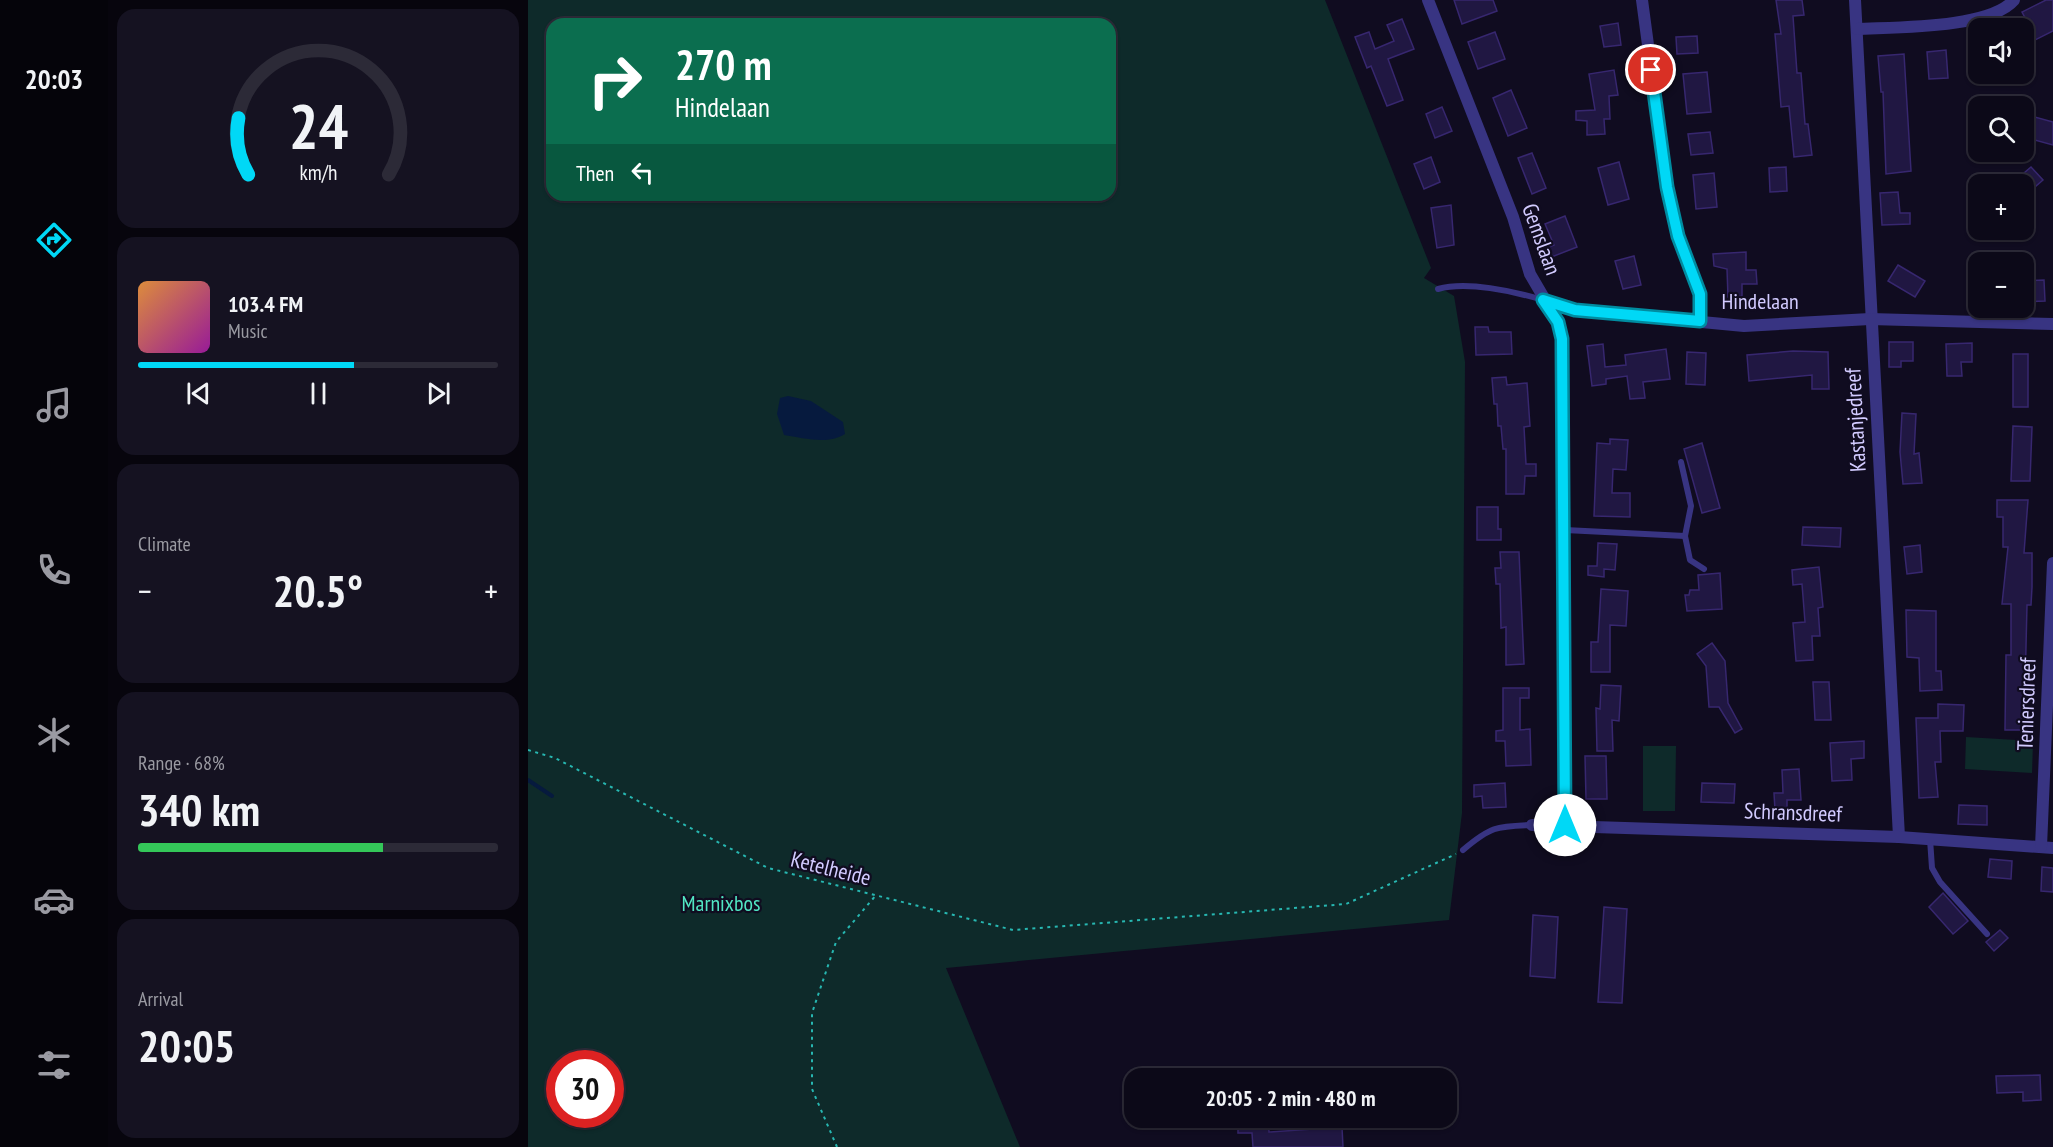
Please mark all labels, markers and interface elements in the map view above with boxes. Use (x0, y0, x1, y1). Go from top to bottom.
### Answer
map controls (1968, 18, 2034, 318)
button: sound (1968, 18, 2034, 84)
text: 270 m (675, 37, 772, 92)
icon: right (576, 42, 654, 120)
pin (1625, 44, 1676, 95)
icon: arrive (1634, 53, 1667, 86)
text: 20:03 (25, 62, 83, 96)
text: 24 (288, 85, 348, 166)
text: Hindelaan (675, 90, 770, 124)
button: search (1968, 96, 2034, 162)
icon: left (626, 156, 659, 189)
text: km/h (299, 159, 337, 187)
text: Then (576, 159, 614, 187)
button: + (1968, 174, 2034, 240)
street label: Gemslaan (1516, 199, 1568, 279)
icon: directions (33, 219, 75, 261)
button: − (1968, 252, 2034, 318)
street label: Hindelaan (1721, 287, 1799, 315)
text: 103.4 FM (228, 290, 303, 318)
text: Music (228, 318, 268, 344)
street label: Kastanjedreef (1838, 366, 1872, 473)
icon: previous (182, 377, 215, 410)
icon: pause (302, 377, 335, 410)
icon: next (422, 377, 455, 410)
icon: music (33, 384, 75, 426)
text: Climate (138, 531, 191, 557)
icon: phone (33, 549, 75, 591)
text: 20.5° (273, 561, 363, 619)
text: − (138, 569, 152, 612)
text: + (484, 569, 498, 612)
street label: Teniersdreef (2010, 656, 2042, 751)
icon: climate (33, 714, 75, 756)
text: Range · 68% (138, 750, 225, 776)
text: 340 km (138, 780, 260, 838)
position arrow (1533, 793, 1597, 857)
street label: Schransdreef (1744, 796, 1844, 828)
street label: Ketelheide (788, 845, 874, 891)
icon: car (33, 879, 75, 921)
park label: Marnixbos (682, 889, 760, 917)
text: Arrival (138, 986, 183, 1012)
text: 20:05 (138, 1016, 235, 1074)
icon: filters (33, 1044, 75, 1086)
speed limit sign: 30 (546, 1050, 624, 1128)
text: 20:05 · 2 min · 480 m (1205, 1084, 1376, 1112)

